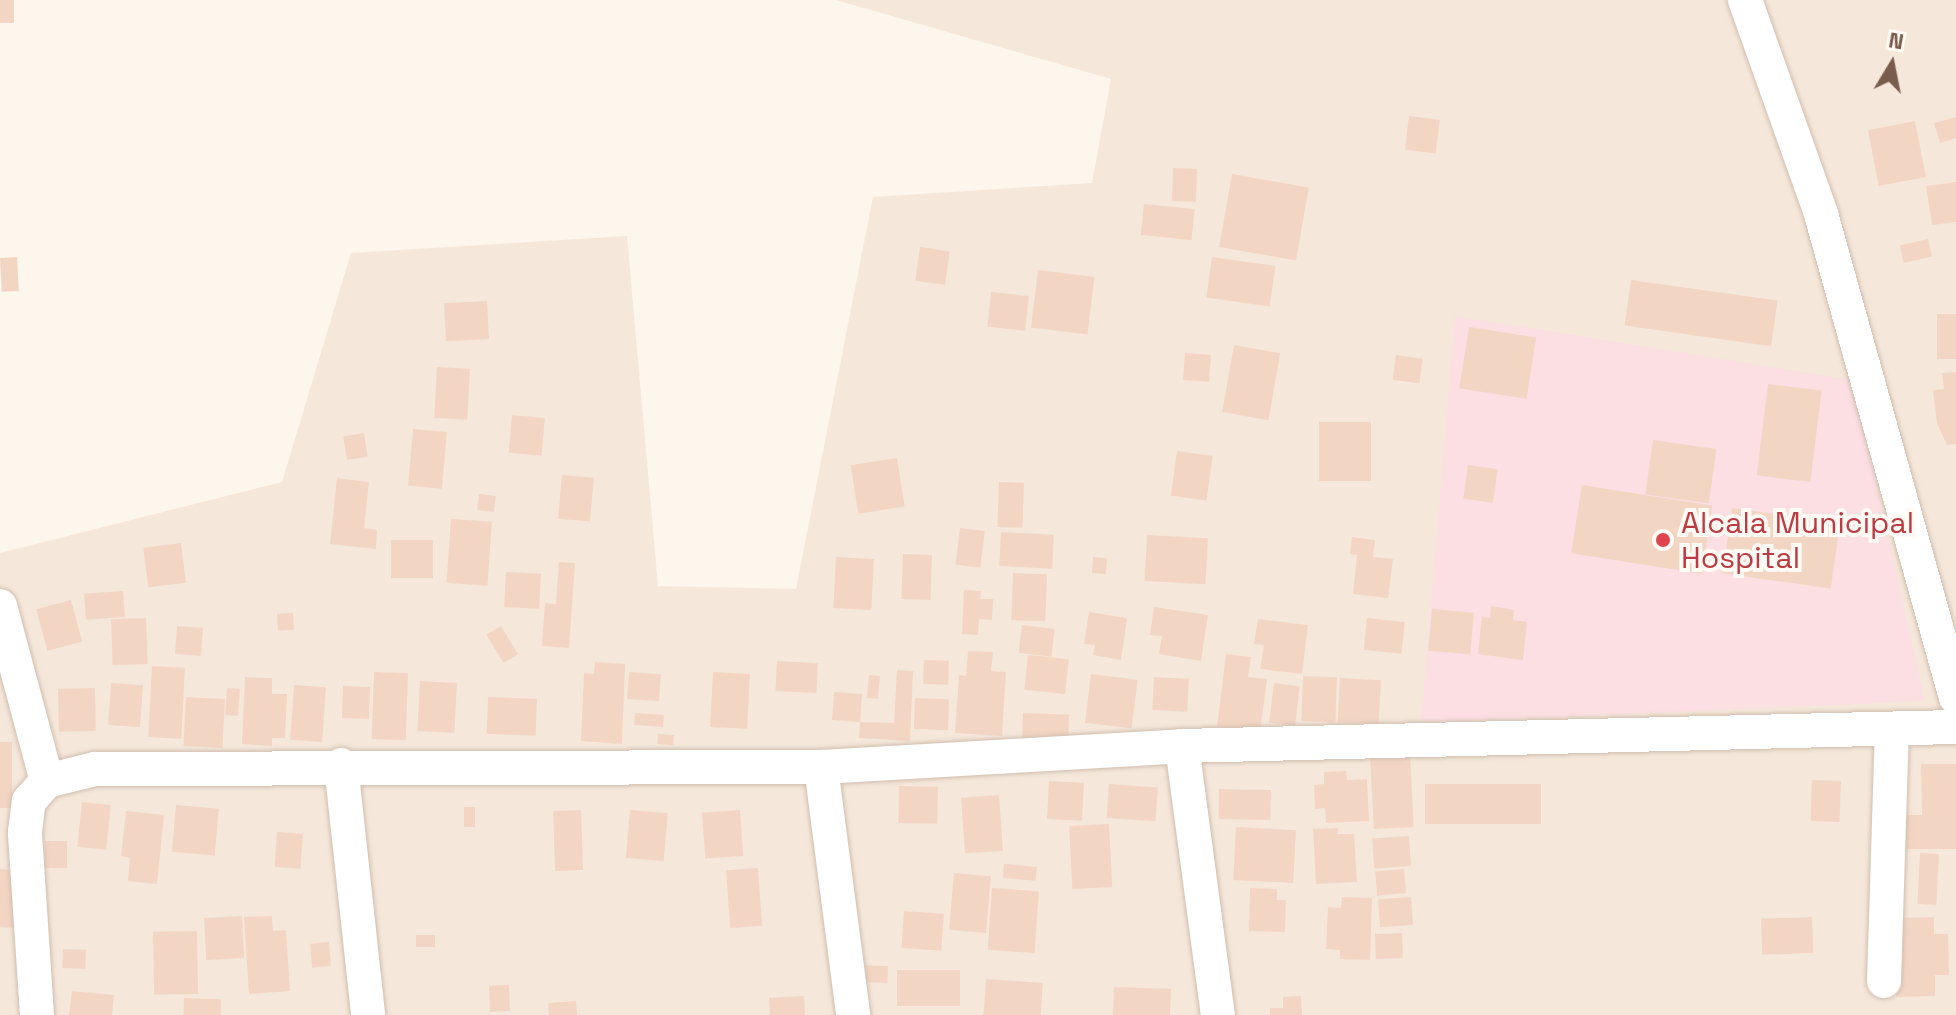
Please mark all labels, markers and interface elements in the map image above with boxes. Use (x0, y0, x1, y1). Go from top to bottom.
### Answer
north arrow (1852, 24, 1932, 104)
text: N (1886, 25, 1906, 55)
place label: Alcala Municipal Hospital (1681, 505, 1914, 576)
marker: Alcala Municipal Hospital (1652, 529, 1674, 551)

